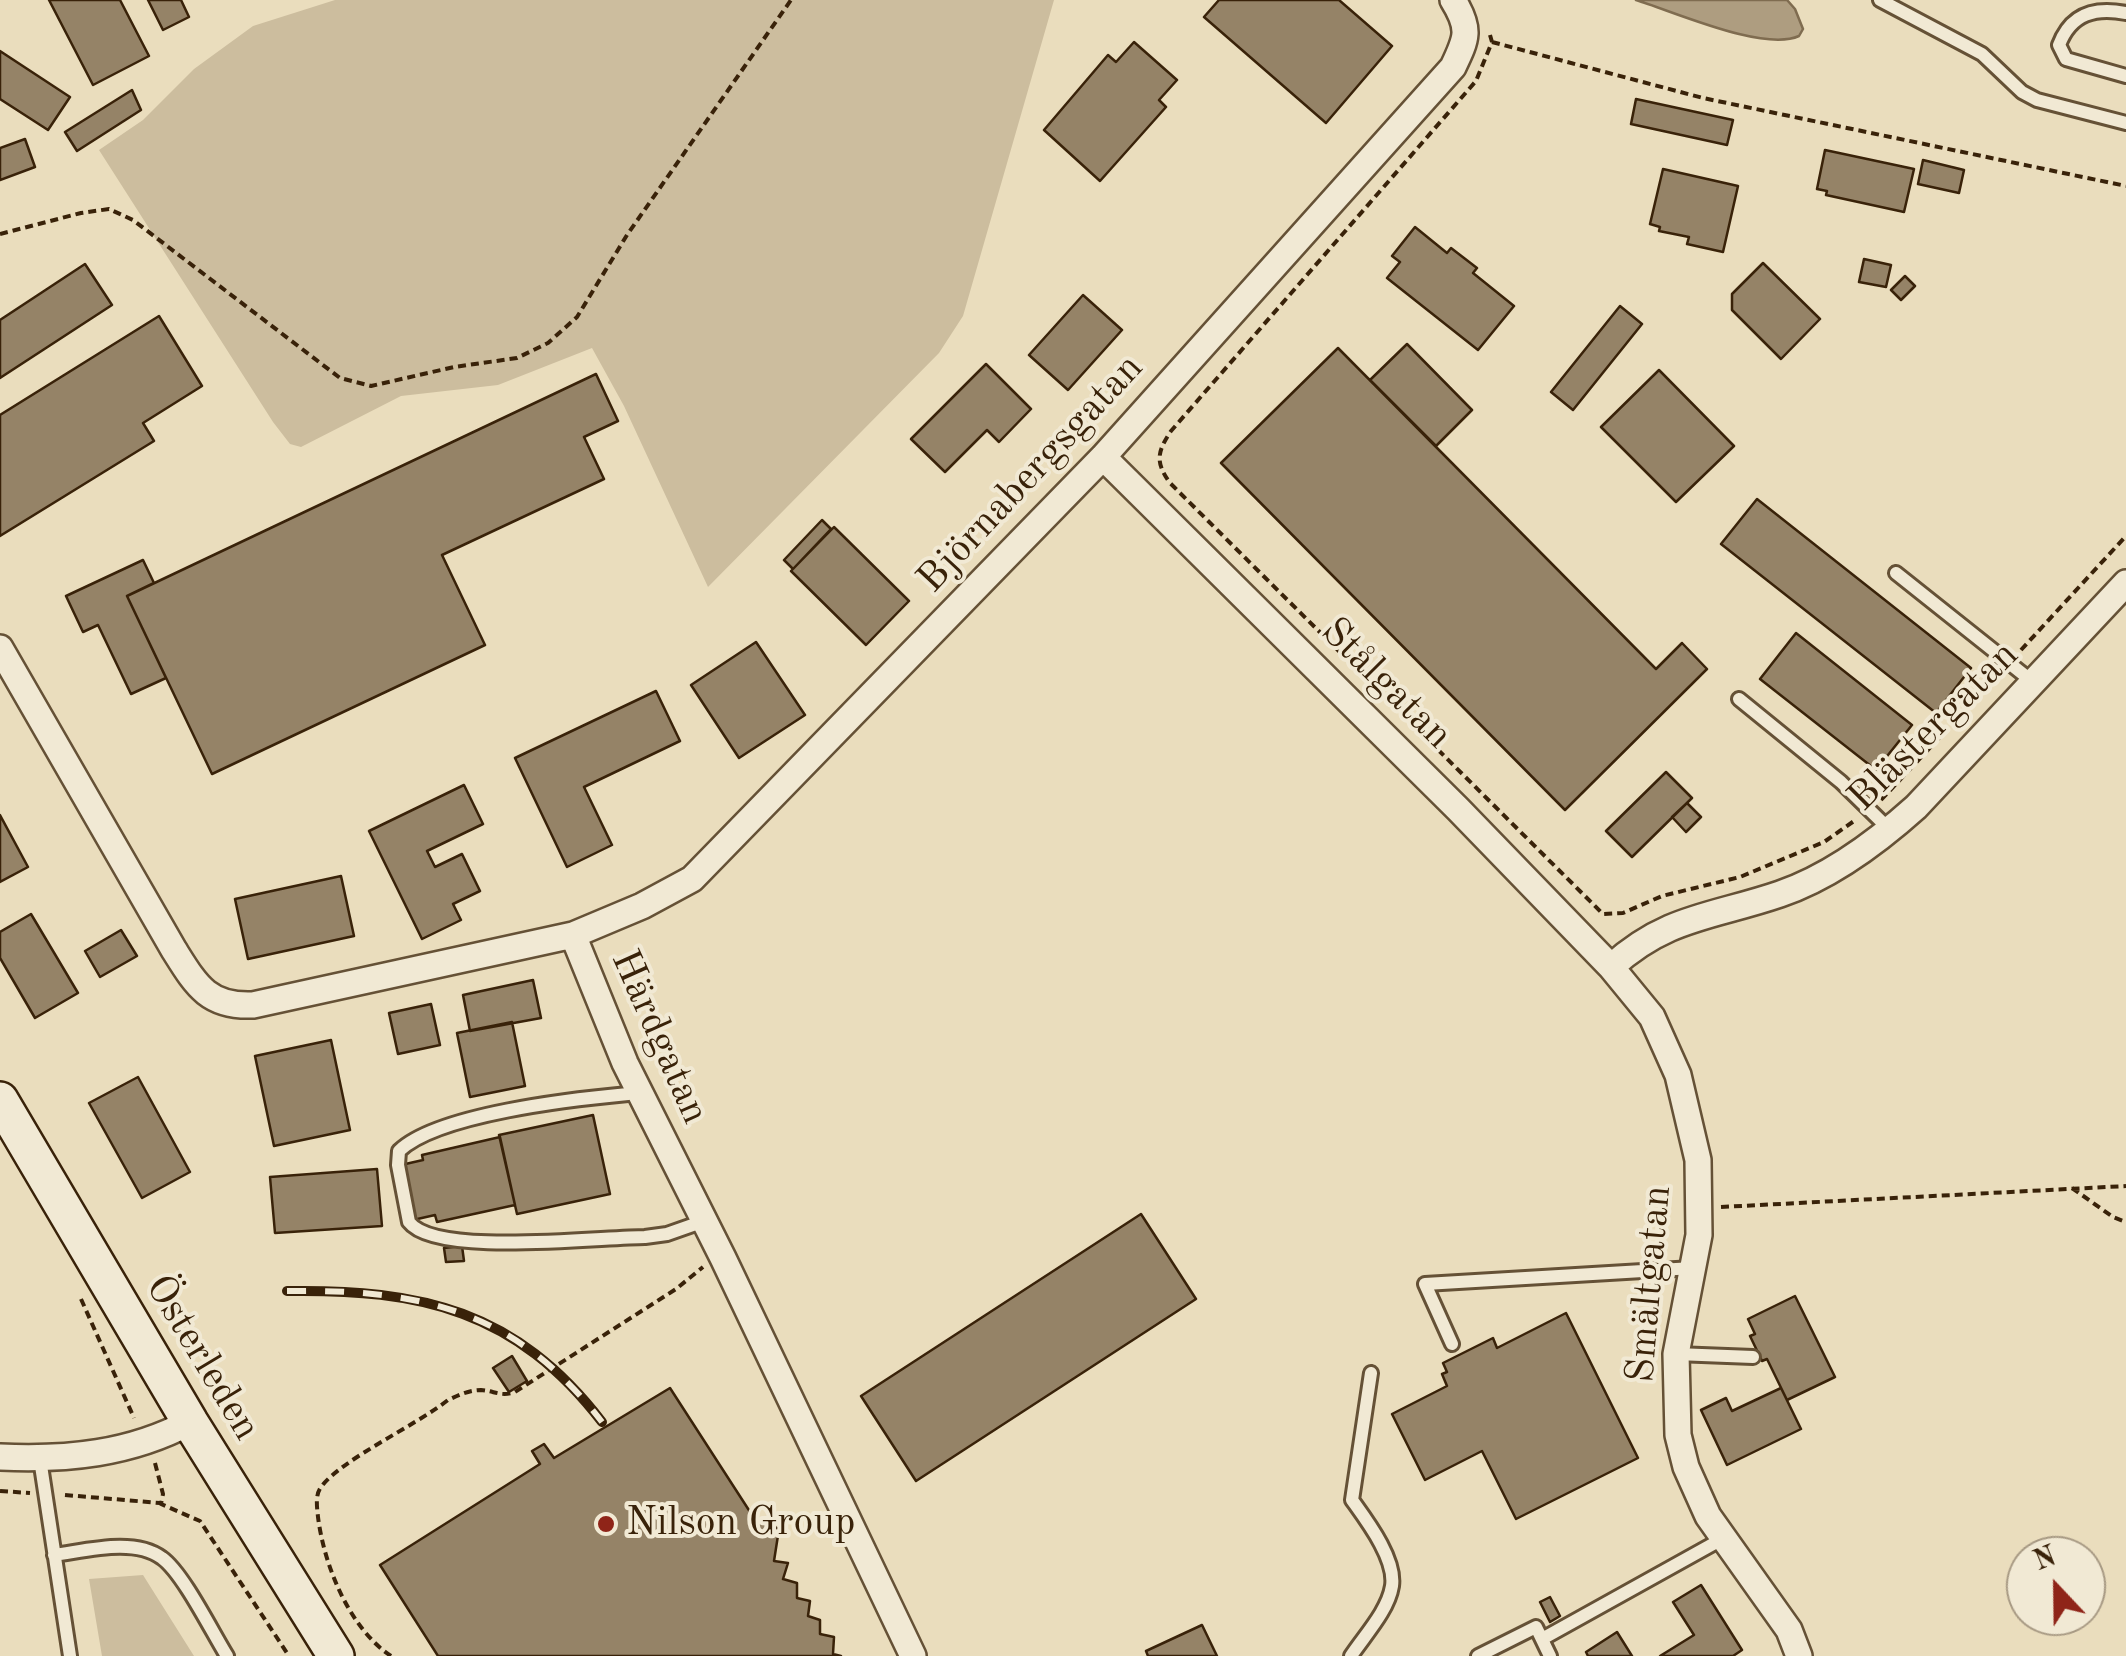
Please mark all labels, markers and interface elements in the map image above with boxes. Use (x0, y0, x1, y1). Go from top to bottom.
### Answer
street label: Björnabergsgatan (908, 345, 1154, 603)
street label: Stålgatan (1310, 608, 1462, 760)
street label: Blästergatan (1839, 632, 2029, 822)
street label: Härdgatan (599, 943, 719, 1131)
street label: Smältgatan (1617, 1183, 1683, 1385)
street label: Österleden (134, 1267, 270, 1449)
place label: Nilson Group (626, 1500, 856, 1548)
marker: Nilson Group (595, 1513, 617, 1535)
north arrow (2006, 1536, 2106, 1636)
text: N (2030, 1543, 2061, 1577)

